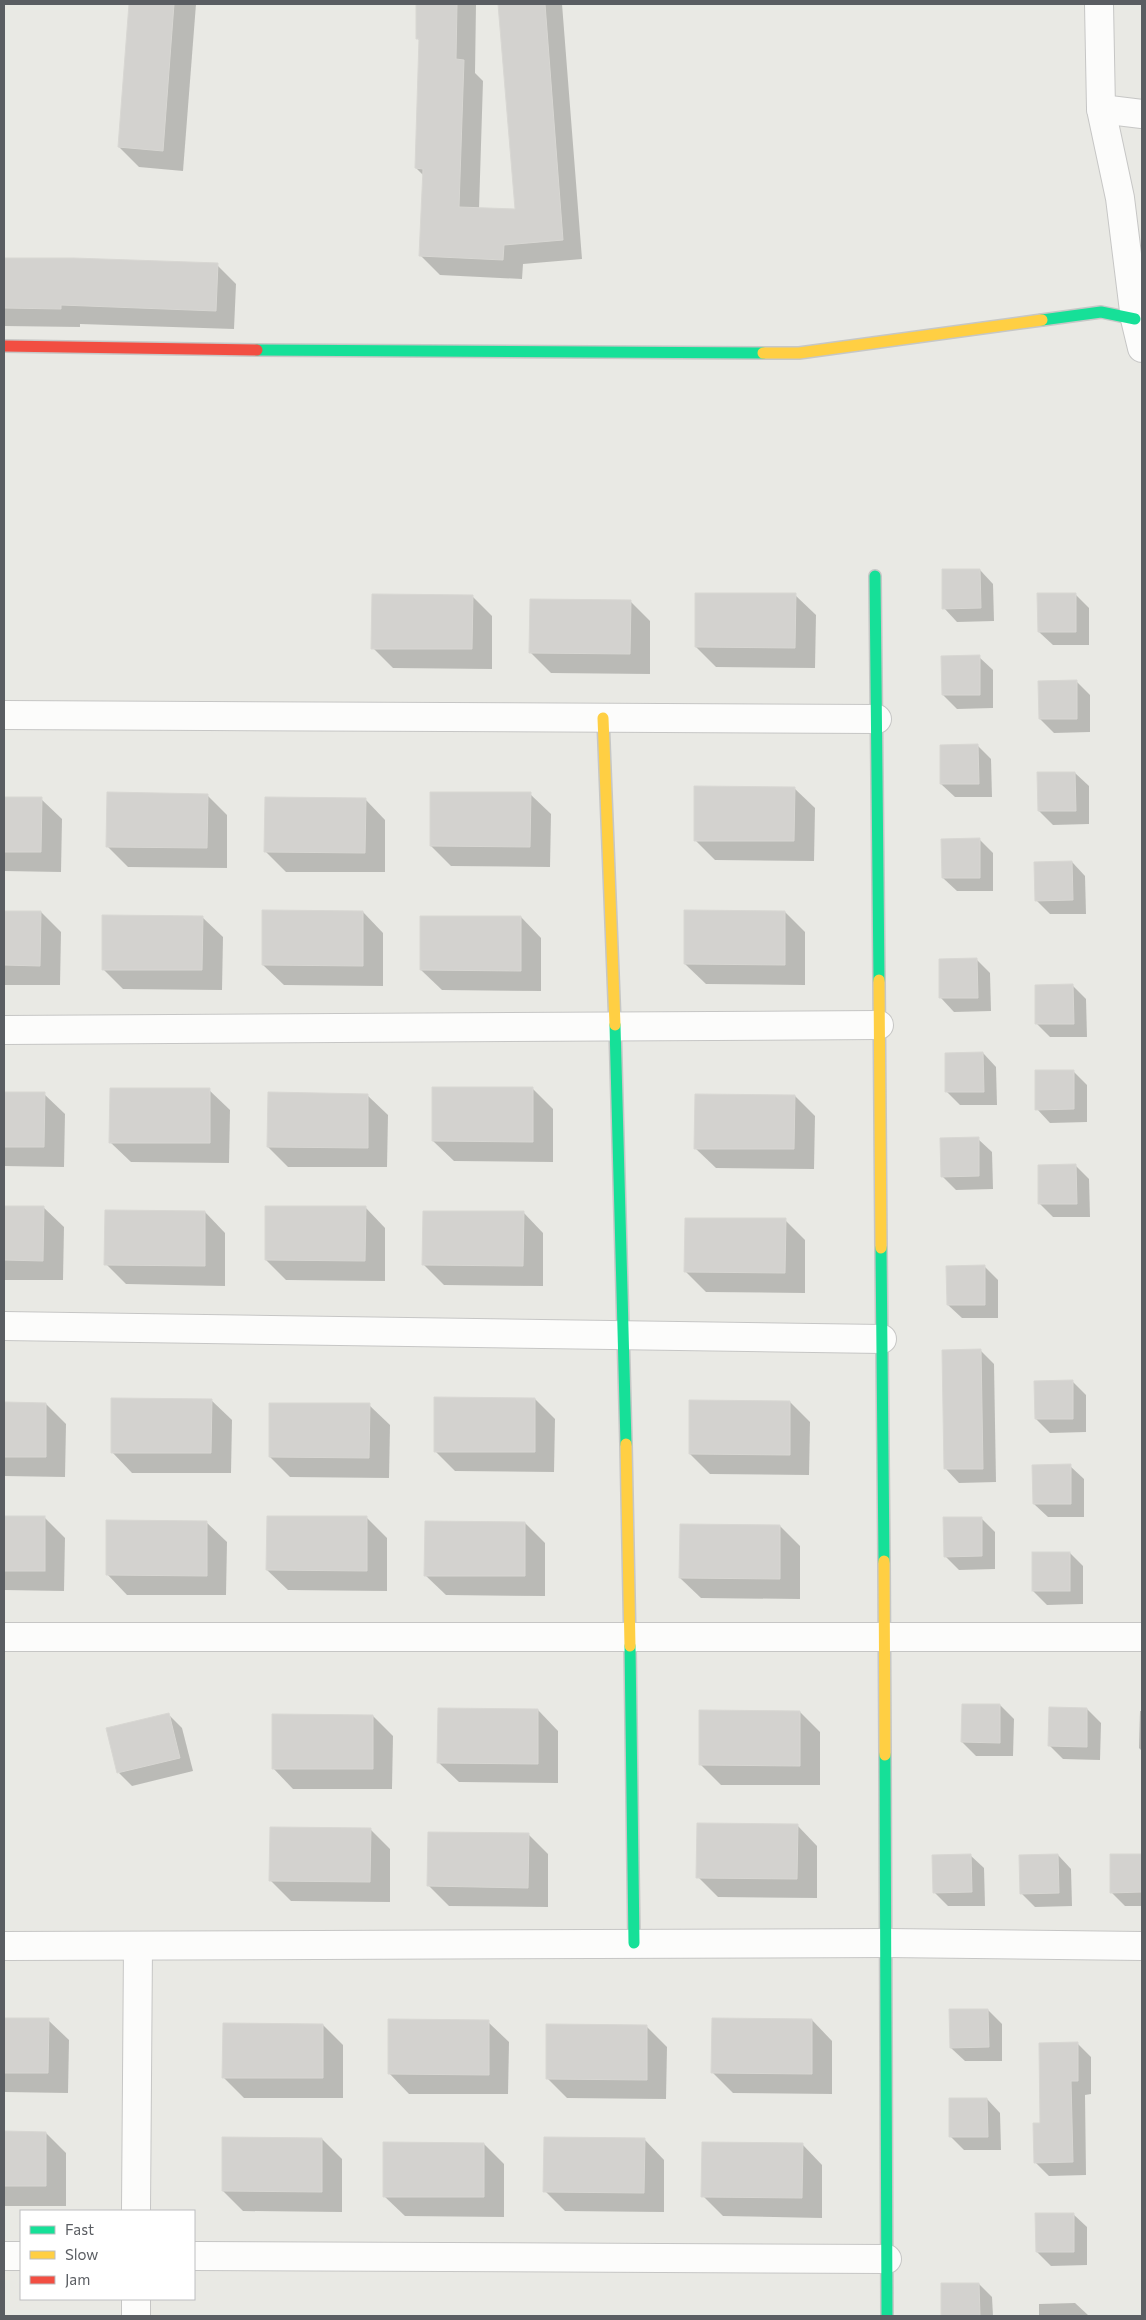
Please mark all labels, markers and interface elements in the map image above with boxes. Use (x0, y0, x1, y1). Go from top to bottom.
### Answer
legend (20, 2210, 195, 2300)
text: Fast (65, 2220, 94, 2238)
text: Slow (65, 2245, 98, 2263)
text: Jam (65, 2270, 90, 2288)

